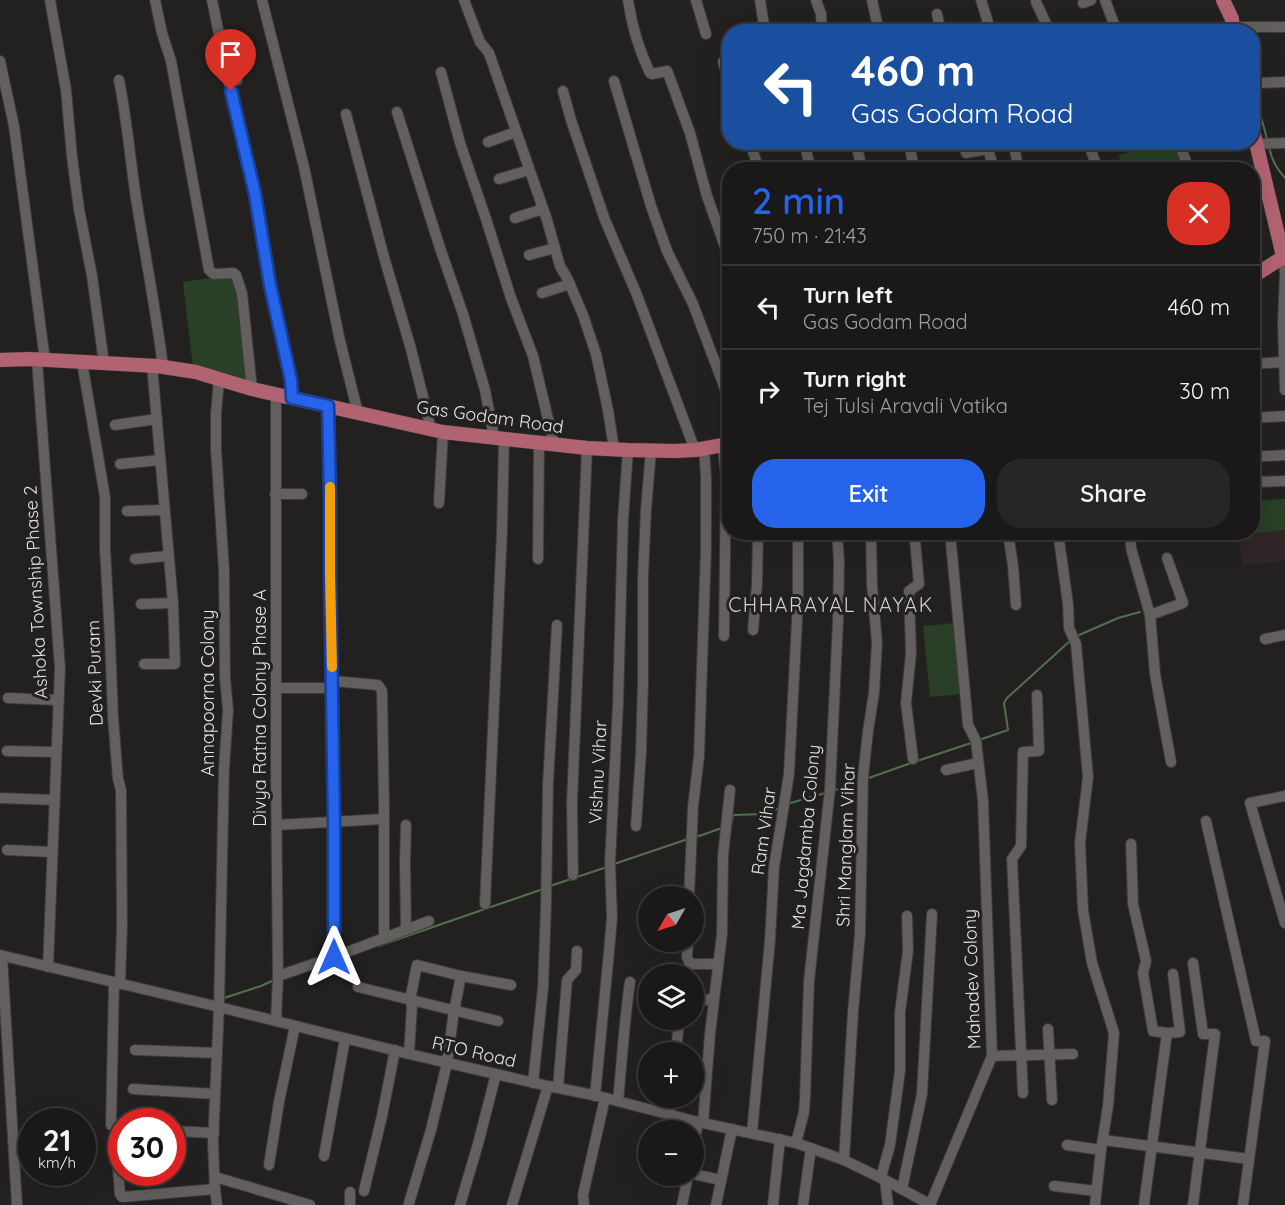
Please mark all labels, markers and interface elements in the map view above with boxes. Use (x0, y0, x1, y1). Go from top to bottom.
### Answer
pin (205, 29, 256, 91)
icon: arrive (214, 38, 247, 71)
text: 460 m (851, 44, 975, 97)
icon: left (752, 48, 830, 126)
text: Gas Godam Road (851, 96, 1073, 130)
text: 2 min (752, 178, 845, 223)
button: close (1167, 182, 1230, 245)
text: 750 m · 21:43 (752, 223, 867, 248)
text: Turn left (803, 281, 893, 309)
icon: left (752, 291, 785, 324)
text: 460 m (1167, 293, 1230, 321)
text: Gas Godam Road (803, 309, 968, 334)
text: Turn right (803, 365, 907, 393)
icon: right (752, 375, 785, 408)
text: 30 m (1179, 377, 1230, 405)
text: Tej Tulsi Aravali Vatika (803, 393, 1008, 418)
street label: Gas Godam Road (415, 395, 565, 438)
button: Exit (752, 459, 985, 528)
button: Share (997, 459, 1230, 528)
street label: Ashoka Township Phase 2 (18, 485, 53, 699)
street label: Divya Ratna Colony Phase A (248, 589, 271, 827)
district label: CHHARAYAL NAYAK (728, 592, 934, 617)
street label: Annapoorna Colony (196, 609, 219, 777)
street label: Devki Puram (81, 620, 108, 726)
street label: Vishnu Vihar (583, 719, 612, 824)
street label: Ma Jagdamba Colony (786, 743, 825, 930)
street label: Shri Manglam Vihar (831, 763, 860, 927)
street label: Ram Vihar (746, 786, 781, 876)
north arrow (638, 886, 704, 952)
map controls (638, 886, 704, 1186)
street label: Mahadev Colony (958, 908, 985, 1050)
position arrow (302, 925, 366, 989)
button: layers (638, 964, 704, 1030)
street label: RTO Road (430, 1031, 518, 1072)
button: + (638, 1042, 704, 1108)
speed limit sign: 30 (108, 1108, 186, 1186)
button: − (638, 1120, 704, 1186)
text: 21 (43, 1121, 71, 1159)
text: km/h (38, 1153, 76, 1172)

